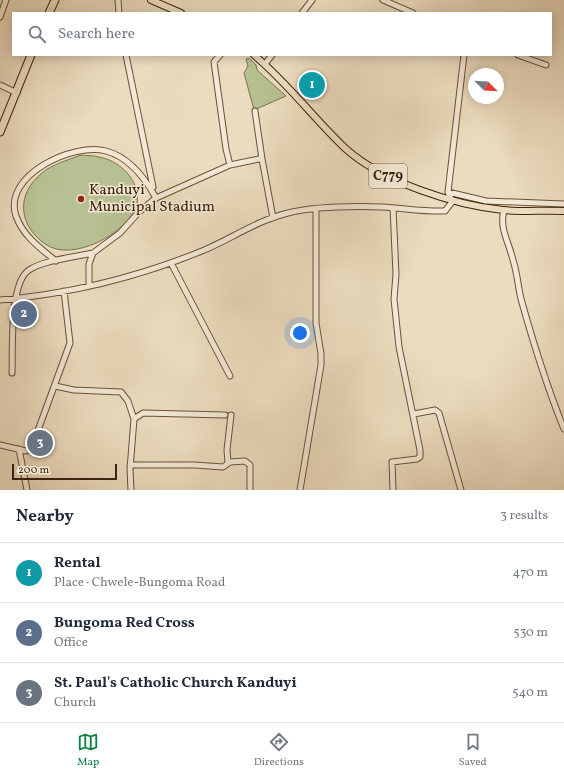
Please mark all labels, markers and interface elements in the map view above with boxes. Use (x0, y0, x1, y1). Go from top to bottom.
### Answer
search box (12, 12, 552, 56)
icon: search (26, 23, 48, 45)
text: Search here (58, 24, 135, 45)
north arrow (468, 68, 504, 104)
pin: 1 (299, 70, 325, 100)
road number: C779 (369, 164, 407, 188)
place label: Kanduyi Municipal Stadium (89, 180, 215, 218)
marker: Kanduyi Municipal Stadium (76, 194, 86, 204)
pin: 2 (11, 299, 37, 329)
your location (290, 323, 310, 343)
pin: 3 (27, 428, 53, 458)
scale bar (12, 462, 117, 481)
text: 200 m (18, 463, 49, 478)
text: Nearby (16, 505, 74, 528)
text: 3 results (500, 507, 548, 525)
text: Rental (54, 553, 101, 574)
text: 1 (26, 564, 32, 582)
text: 470 m (513, 564, 548, 582)
text: Place · Chwele-Bungoma Road (54, 574, 225, 592)
text: Bungoma Red Cross (54, 613, 195, 634)
text: 2 (26, 624, 32, 642)
text: 530 m (513, 624, 548, 642)
text: Office (54, 634, 88, 652)
text: St. Paul's Catholic Church Kanduyi (54, 673, 297, 694)
text: 3 (26, 684, 32, 702)
text: 540 m (512, 684, 548, 702)
text: Church (54, 694, 96, 712)
tab: Map (77, 731, 99, 770)
tab: Directions (254, 731, 304, 770)
tab: Saved (458, 731, 487, 770)

